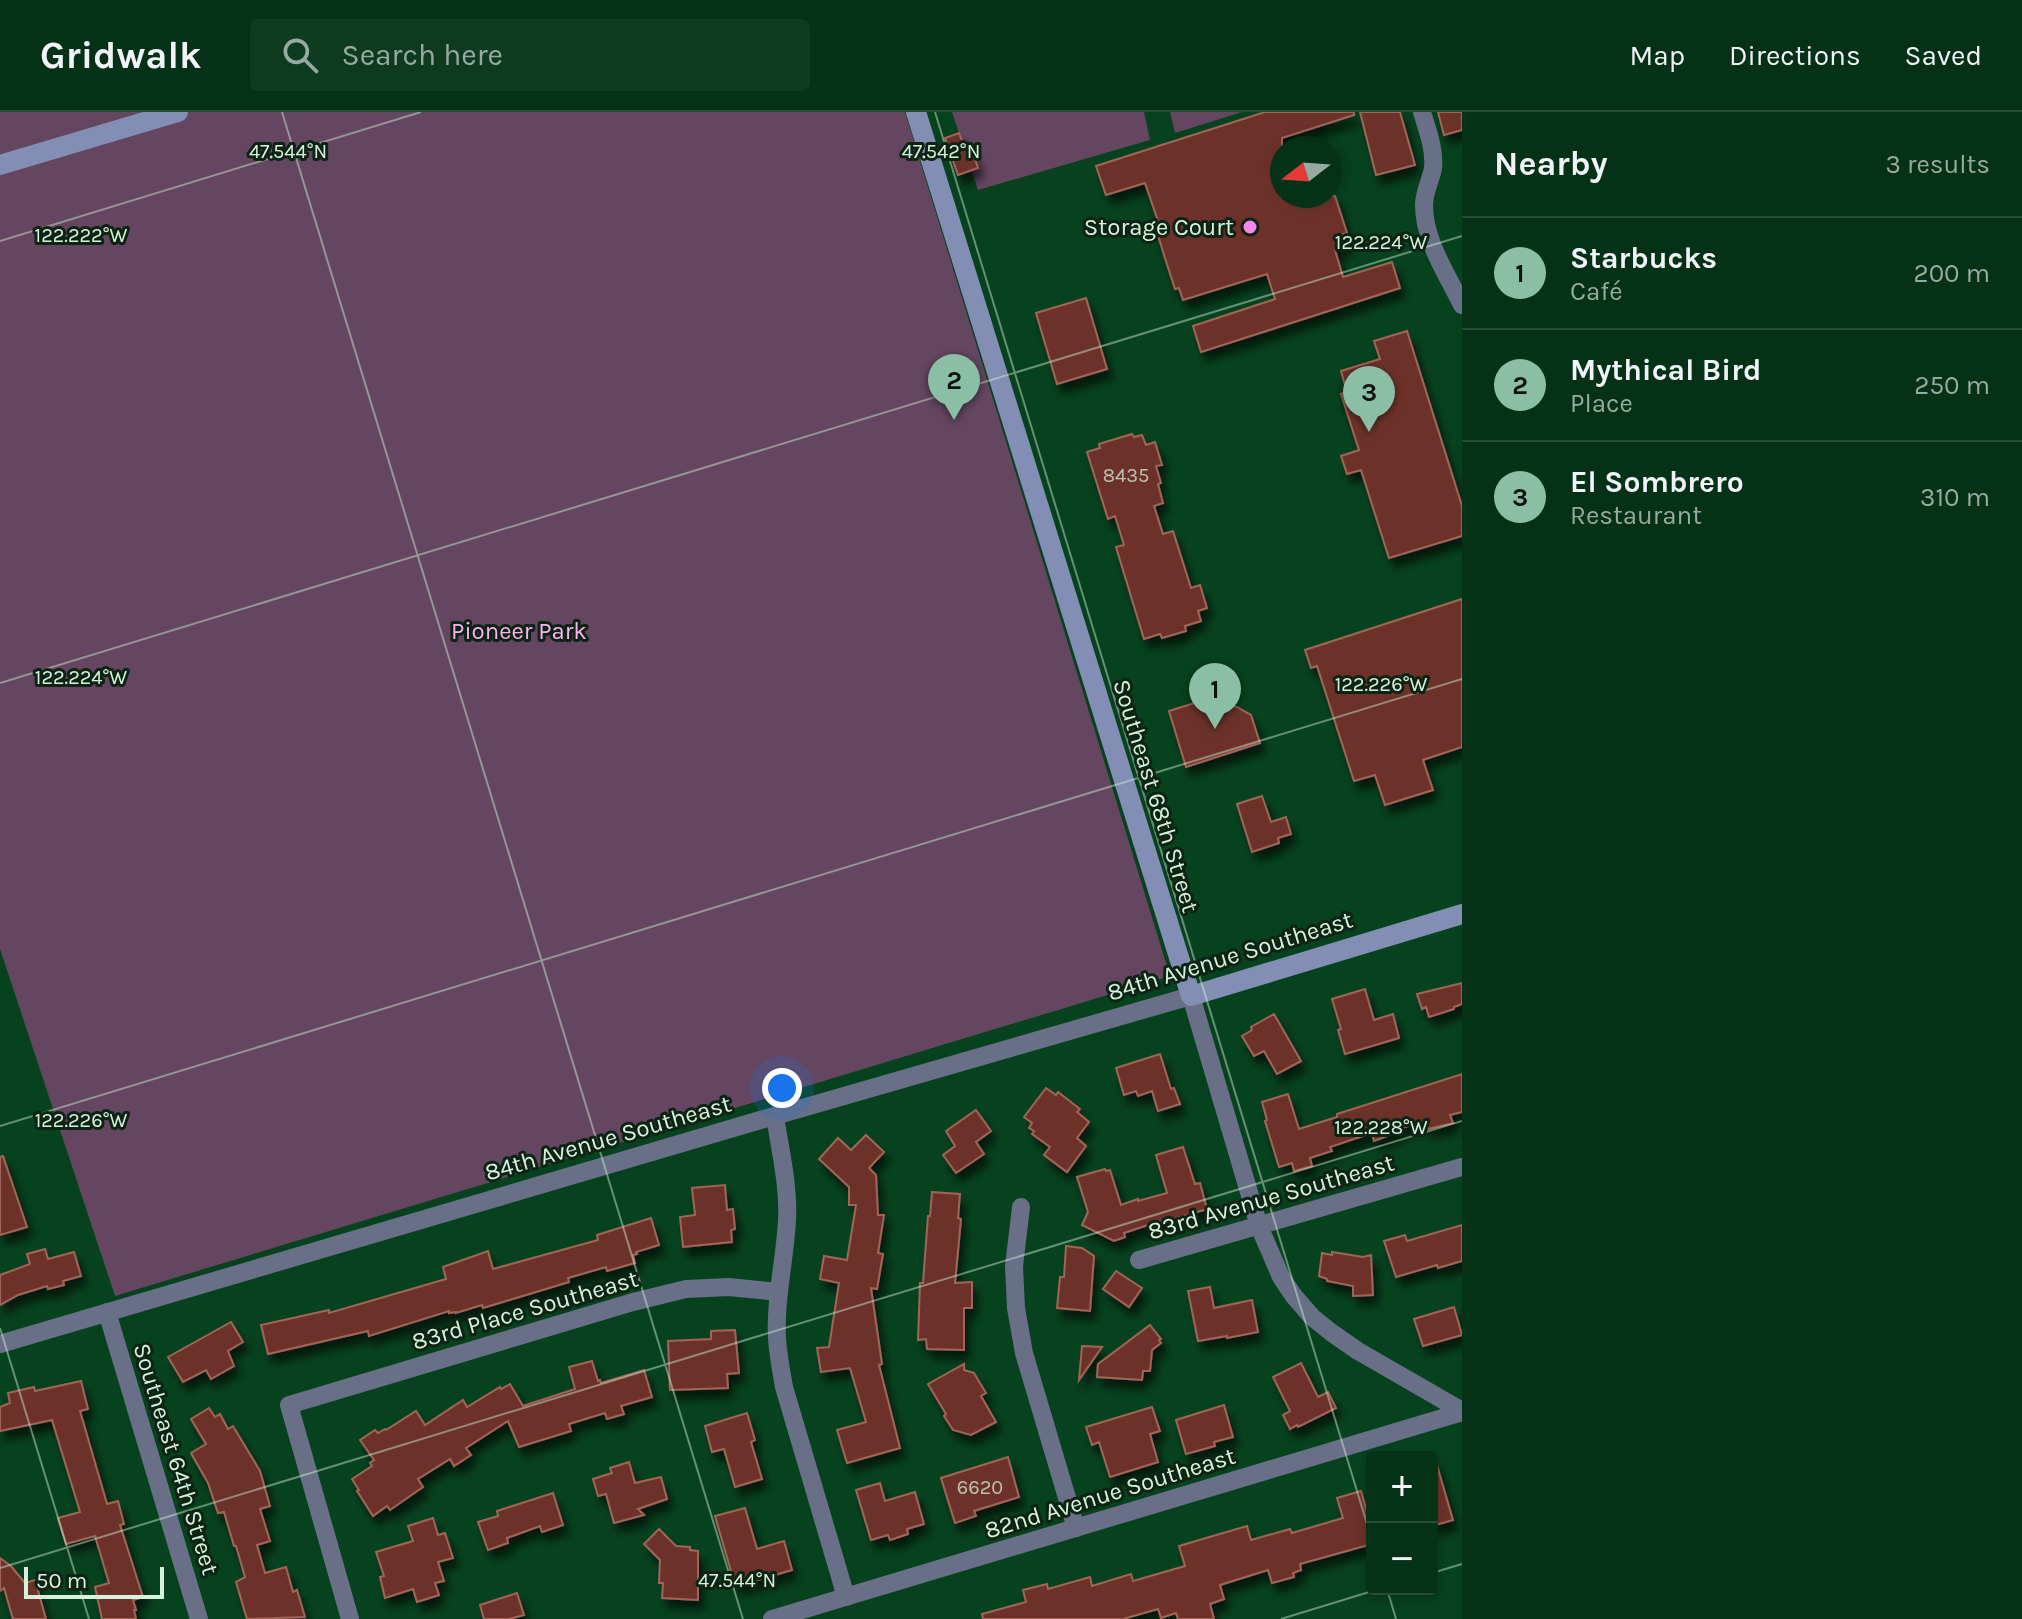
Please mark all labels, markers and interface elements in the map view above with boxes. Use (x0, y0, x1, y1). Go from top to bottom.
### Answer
search box (250, 19, 810, 91)
text: Gridwalk (40, 33, 202, 78)
icon: search (278, 33, 322, 77)
text: Search here (342, 37, 503, 73)
text: Map (1630, 39, 1685, 72)
text: Directions (1729, 39, 1861, 72)
text: Saved (1905, 39, 1982, 72)
north arrow (1270, 136, 1342, 208)
text: 47.544°N (249, 140, 327, 163)
text: 47.542°N (902, 140, 980, 163)
text: Nearby (1494, 144, 1608, 184)
text: 3 results (1886, 149, 1990, 180)
place label: Storage Court (1084, 213, 1234, 241)
marker: Storage Court (1241, 218, 1259, 236)
text: 122.222°W (35, 224, 128, 247)
text: 122.224°W (1335, 231, 1427, 254)
text: Starbucks (1570, 240, 1717, 276)
text: 1 (1515, 258, 1525, 289)
text: 200 m (1914, 258, 1990, 289)
text: Café (1570, 276, 1623, 307)
text: Mythical Bird (1570, 352, 1761, 388)
pin: 2 (928, 354, 980, 420)
pin: 3 (1343, 366, 1395, 432)
text: 2 (1512, 370, 1528, 401)
text: 250 m (1914, 370, 1990, 401)
text: Place (1570, 388, 1633, 419)
house number: 8435 (1103, 464, 1149, 487)
text: El Sombrero (1570, 464, 1744, 500)
text: 3 (1512, 482, 1528, 513)
text: 310 m (1920, 482, 1990, 513)
text: Restaurant (1570, 500, 1702, 531)
park label: Pioneer Park (451, 617, 587, 645)
pin: 1 (1189, 663, 1241, 729)
text: 122.224°W (35, 666, 127, 689)
text: 122.226°W (1335, 673, 1427, 696)
street label: Southeast 68th Street (1107, 676, 1205, 916)
street label: 84th Avenue Southeast (1104, 905, 1356, 1007)
your location (762, 1068, 802, 1108)
street label: 84th Avenue Southeast (482, 1089, 734, 1187)
text: 122.226°W (35, 1109, 127, 1132)
text: 122.228°W (1334, 1116, 1428, 1139)
street label: 83rd Avenue Southeast (1145, 1148, 1397, 1246)
street label: 83rd Place Southeast (409, 1264, 641, 1356)
street label: Southeast 64th Street (127, 1340, 225, 1578)
street label: 82nd Avenue Southeast (981, 1442, 1239, 1544)
map controls (1366, 1451, 1438, 1595)
button: + (1366, 1451, 1438, 1523)
house number: 6620 (957, 1476, 1003, 1499)
button: − (1366, 1523, 1438, 1595)
scale bar (24, 1563, 164, 1599)
text: 50 m (36, 1568, 87, 1594)
text: 47.544°N (698, 1569, 776, 1592)

